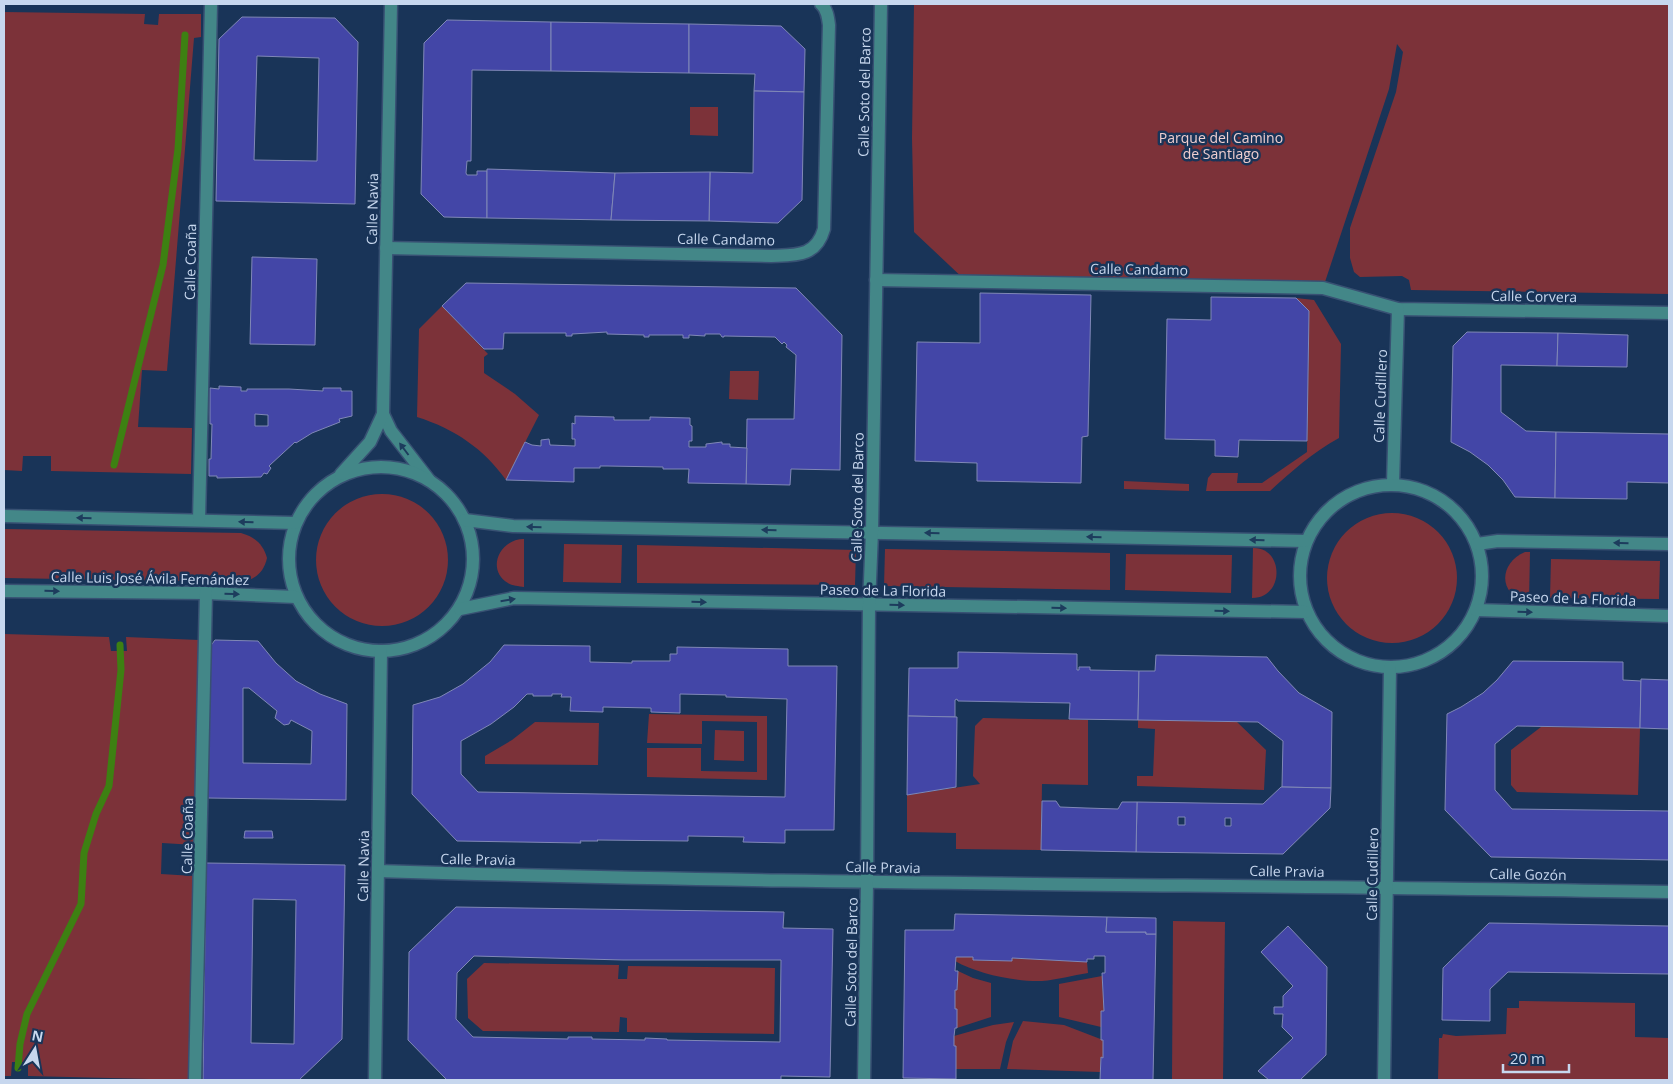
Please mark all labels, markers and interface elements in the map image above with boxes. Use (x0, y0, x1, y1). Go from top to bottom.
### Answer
street label: Calle Soto del Barco (853, 27, 875, 157)
park label: Parque del Camino de Santiago (1159, 128, 1283, 163)
street label: Calle Navia (362, 173, 382, 245)
street label: Calle Coaña (180, 224, 200, 300)
street label: Calle Candamo (677, 229, 775, 249)
street label: Calle Candamo (1090, 259, 1188, 279)
street label: Calle Corvera (1491, 286, 1577, 306)
street label: Calle Cudillero (1369, 349, 1391, 443)
street label: Calle Soto del Barco (846, 432, 868, 562)
one-way arrow (399, 442, 409, 456)
one-way arrow (76, 514, 92, 522)
one-way arrow (238, 518, 254, 526)
one-way arrow (526, 522, 542, 530)
one-way arrow (761, 526, 777, 534)
one-way arrow (923, 529, 939, 537)
one-way arrow (1086, 532, 1102, 540)
one-way arrow (1248, 535, 1264, 543)
one-way arrow (1612, 539, 1628, 547)
street label: Calle Luis José Ávila Fernández (51, 567, 250, 589)
street label: Paseo de La Florida (820, 579, 946, 601)
street label: Paseo de La Florida (1510, 586, 1636, 610)
one-way arrow (45, 587, 61, 595)
one-way arrow (225, 591, 241, 599)
one-way arrow (500, 595, 516, 603)
one-way arrow (691, 598, 707, 606)
one-way arrow (889, 601, 905, 609)
one-way arrow (1051, 604, 1067, 612)
one-way arrow (1214, 607, 1230, 615)
one-way arrow (1517, 608, 1533, 616)
street label: Calle Coaña (177, 798, 197, 874)
street label: Calle Cudillero (1362, 827, 1382, 921)
street label: Calle Navia (353, 830, 373, 902)
street label: Calle Pravia (440, 849, 516, 869)
street label: Calle Pravia (845, 857, 921, 877)
street label: Calle Pravia (1249, 861, 1325, 881)
street label: Calle Gozón (1489, 864, 1567, 884)
street label: Calle Soto del Barco (840, 897, 862, 1027)
north arrow (10, 1024, 60, 1074)
text: N (30, 1025, 45, 1046)
scale bar (1503, 1042, 1569, 1074)
text: 20 m (1510, 1048, 1545, 1068)

